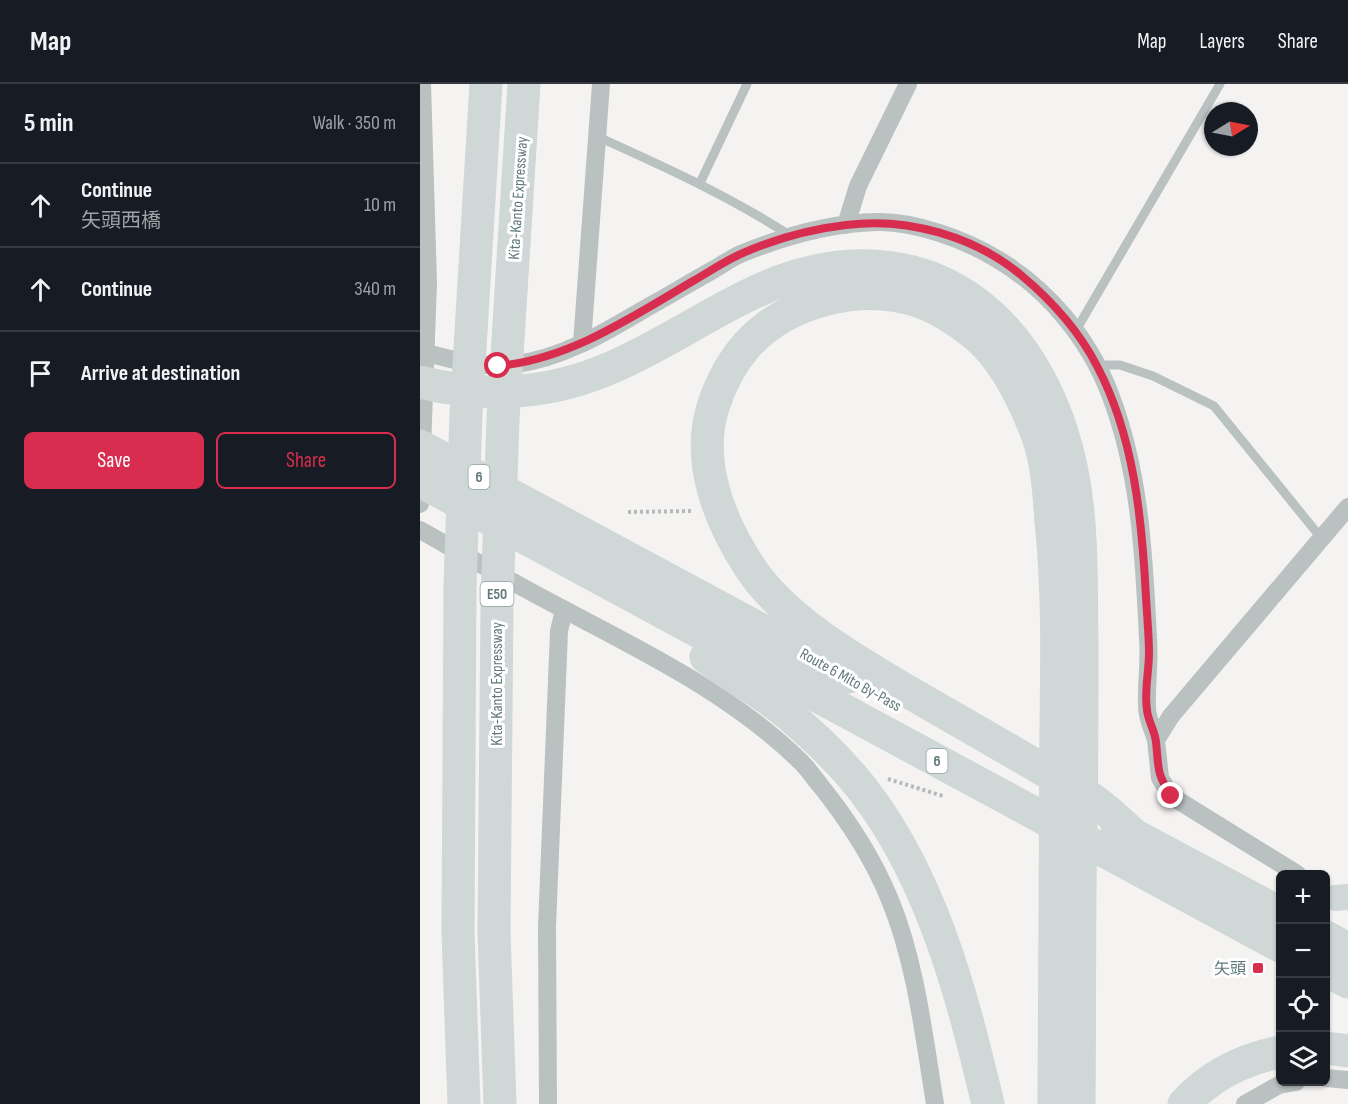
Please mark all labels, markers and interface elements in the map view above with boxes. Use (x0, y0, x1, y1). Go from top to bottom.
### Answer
text: Map (30, 25, 71, 58)
text: Map (1137, 29, 1166, 54)
text: Layers (1199, 29, 1245, 54)
text: Share (1278, 29, 1318, 54)
north arrow (1204, 102, 1258, 156)
text: 5 min (24, 108, 74, 139)
text: Walk · 350 m (313, 111, 396, 135)
street label: Kita-Kanto Expressway (505, 136, 532, 260)
text: Continue (81, 177, 152, 204)
icon: ahead (24, 189, 57, 222)
text: 10 m (364, 193, 396, 217)
text: 矢頭西橋 (81, 209, 161, 233)
icon: ahead (24, 273, 57, 306)
text: Continue (81, 276, 152, 303)
text: 340 m (354, 277, 396, 301)
route start (484, 352, 510, 378)
icon: arrive (24, 357, 57, 390)
text: Arrive at destination (81, 360, 240, 387)
button: Save (24, 432, 204, 489)
button: Share (216, 432, 396, 489)
road number: 6 (468, 465, 490, 489)
road number: E50 (480, 582, 514, 606)
street label: Kita-Kanto Expressway (488, 622, 507, 746)
street label: Route 6 Mito By-Pass (796, 645, 905, 716)
road number: 6 (926, 749, 948, 773)
route end (1157, 782, 1183, 808)
map controls (1276, 870, 1330, 1086)
button: + (1276, 870, 1330, 924)
button: − (1276, 924, 1330, 978)
place label: 矢頭 (1214, 960, 1246, 979)
marker: 矢頭 (1251, 961, 1265, 975)
button: locate (1276, 978, 1330, 1032)
button: layers (1276, 1032, 1330, 1086)

